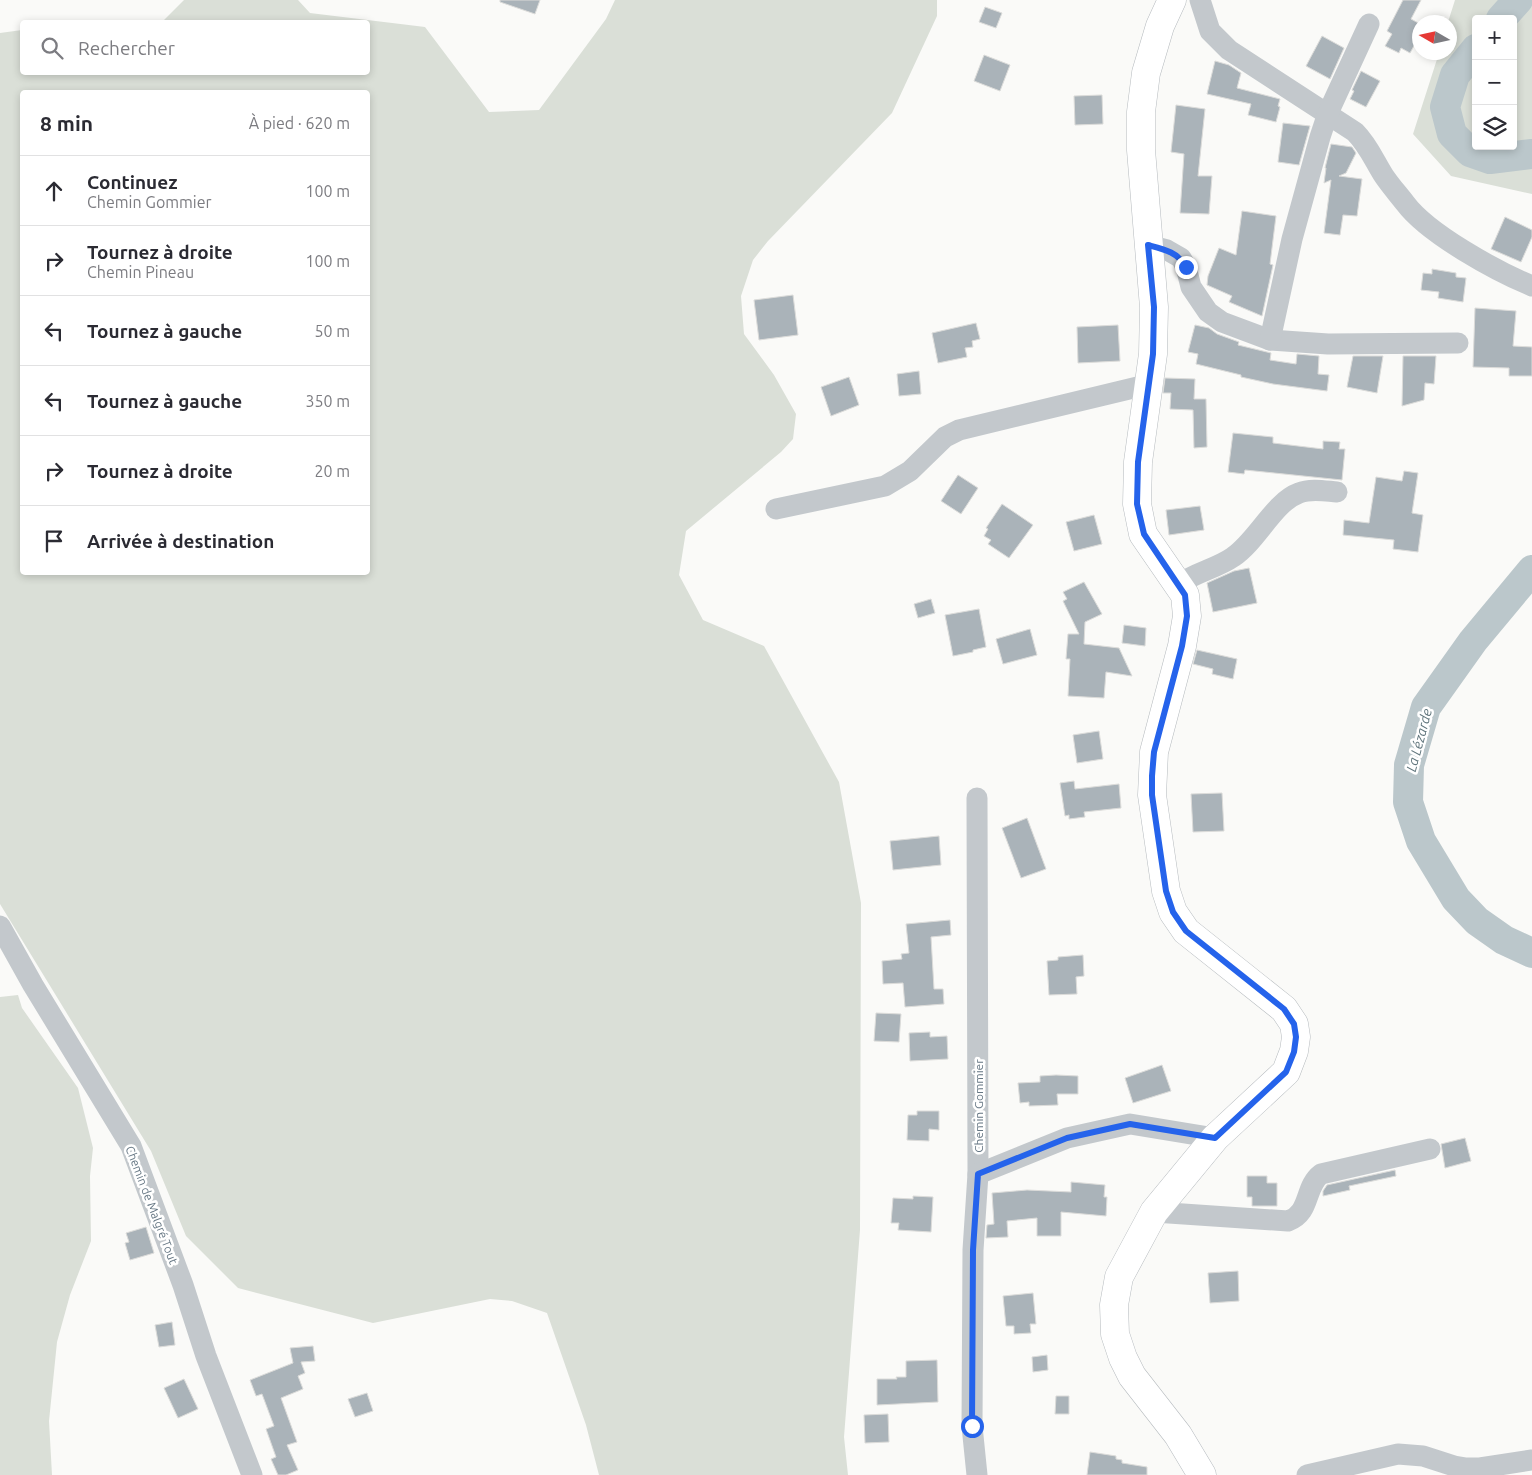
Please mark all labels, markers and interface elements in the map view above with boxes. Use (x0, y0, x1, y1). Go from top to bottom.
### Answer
north arrow (1412, 15, 1457, 60)
map controls (1472, 15, 1517, 150)
button: + (1472, 15, 1517, 60)
search box (20, 20, 370, 75)
icon: search (38, 34, 66, 62)
text: Rechercher (78, 37, 175, 59)
button: − (1472, 60, 1517, 105)
button: layers (1472, 105, 1517, 150)
text: 8 min (40, 111, 93, 135)
text: À pied · 620 m (249, 114, 350, 132)
text: Continuez (87, 171, 177, 193)
icon: ahead (40, 177, 68, 205)
text: 100 m (305, 182, 350, 200)
text: Chemin Gommier (87, 193, 212, 211)
text: Tournez à droite (87, 241, 233, 263)
icon: right (40, 247, 68, 275)
text: 100 m (305, 252, 350, 270)
route end (1175, 256, 1198, 279)
text: Chemin Pineau (87, 263, 194, 281)
icon: left (40, 317, 68, 345)
text: Tournez à gauche (87, 320, 242, 342)
text: 50 m (314, 322, 350, 340)
icon: left (40, 387, 68, 415)
text: Tournez à gauche (87, 390, 242, 412)
text: 350 m (305, 392, 350, 410)
icon: right (40, 457, 68, 485)
text: Tournez à droite (87, 460, 233, 482)
text: 20 m (314, 462, 350, 480)
icon: arrive (40, 527, 68, 555)
text: Arrivée à destination (87, 530, 274, 552)
water label: La Lézarde (1403, 707, 1435, 773)
street label: Chemin Gommier (972, 1059, 985, 1153)
street label: Chemin de Malgré Tout (123, 1144, 181, 1266)
route start (961, 1415, 984, 1438)

